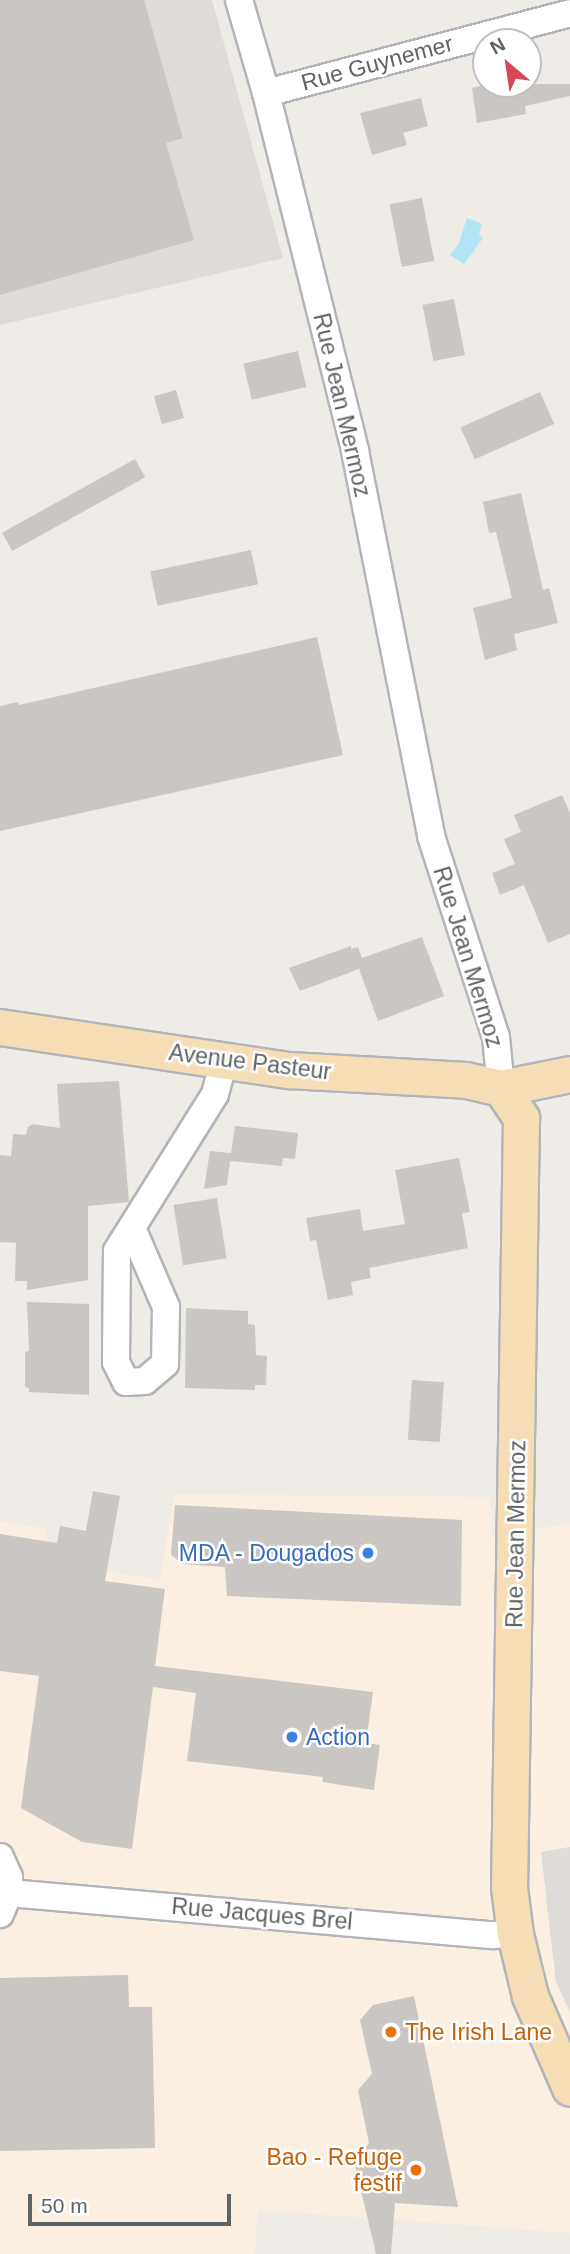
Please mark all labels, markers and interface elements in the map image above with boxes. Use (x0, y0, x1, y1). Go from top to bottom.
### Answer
north arrow (472, 28, 542, 98)
street label: Rue Guynemer (298, 29, 456, 97)
text: N (486, 33, 509, 58)
street label: Rue Jean Mermoz (307, 310, 377, 500)
street label: Rue Jean Mermoz (427, 863, 509, 1051)
street label: Avenue Pasteur (167, 1038, 333, 1086)
street label: Rue Jean Mermoz (501, 1440, 531, 1628)
place label: MDA - Dougados (178, 1539, 354, 1567)
marker: MDA - Dougados (360, 1545, 376, 1561)
place label: Action (306, 1723, 370, 1751)
marker: Action (284, 1729, 300, 1745)
street label: Rue Jacques Brel (170, 1892, 354, 1936)
place label: The Irish Lane (405, 2018, 552, 2046)
marker: The Irish Lane (383, 2024, 399, 2040)
place label: Bao - Refuge festif (266, 2143, 402, 2197)
marker: Bao - Refuge festif (408, 2162, 424, 2178)
scale bar (32, 2180, 234, 2224)
text: 50 m (41, 2194, 88, 2217)

